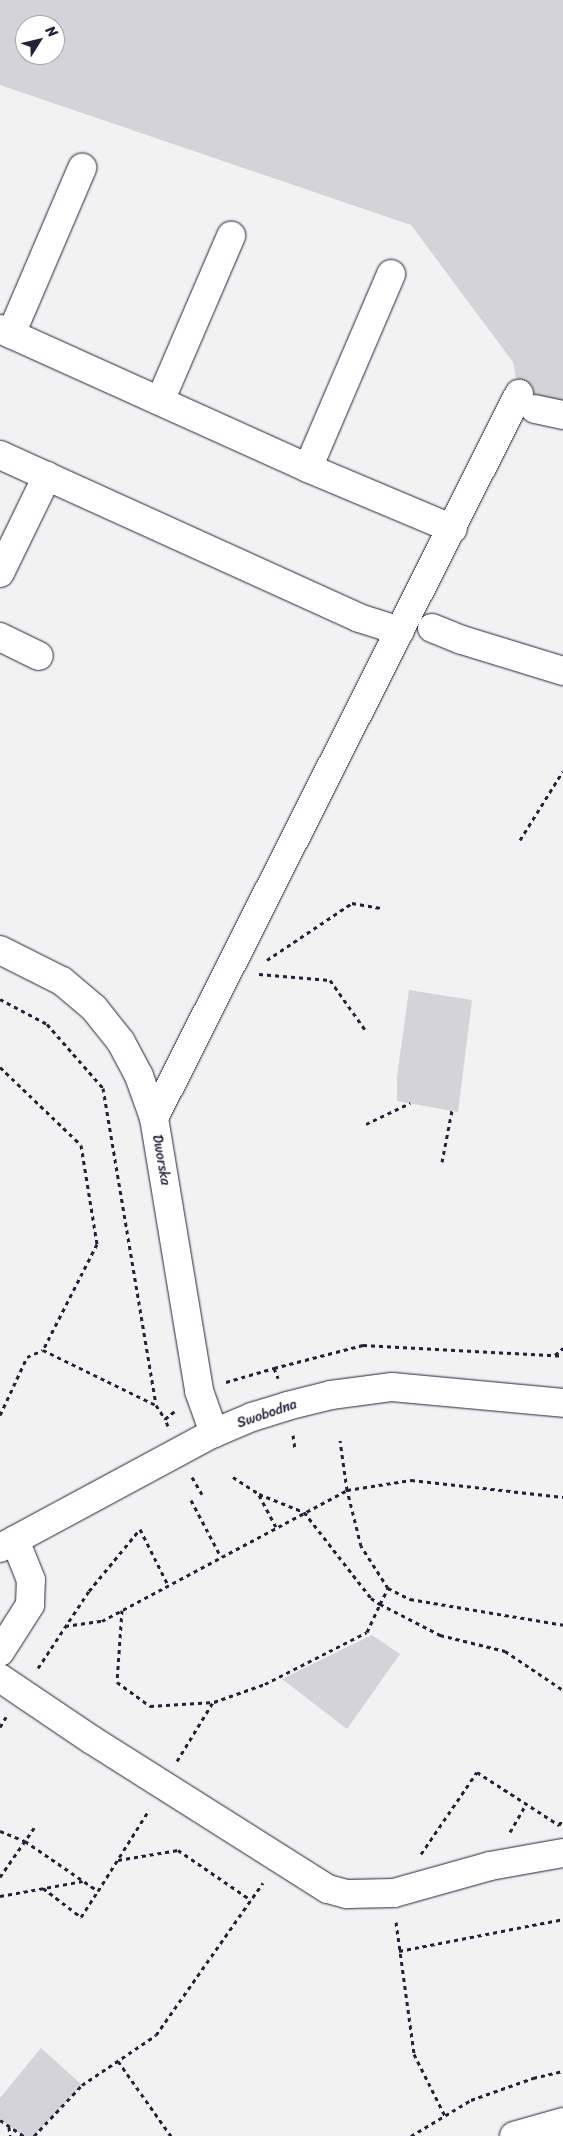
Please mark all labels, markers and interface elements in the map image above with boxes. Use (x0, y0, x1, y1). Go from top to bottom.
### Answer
north arrow (15, 15, 65, 65)
text: N (39, 20, 65, 43)
street label: Dworska (148, 1133, 174, 1187)
street label: Swobodna (235, 1396, 299, 1432)

